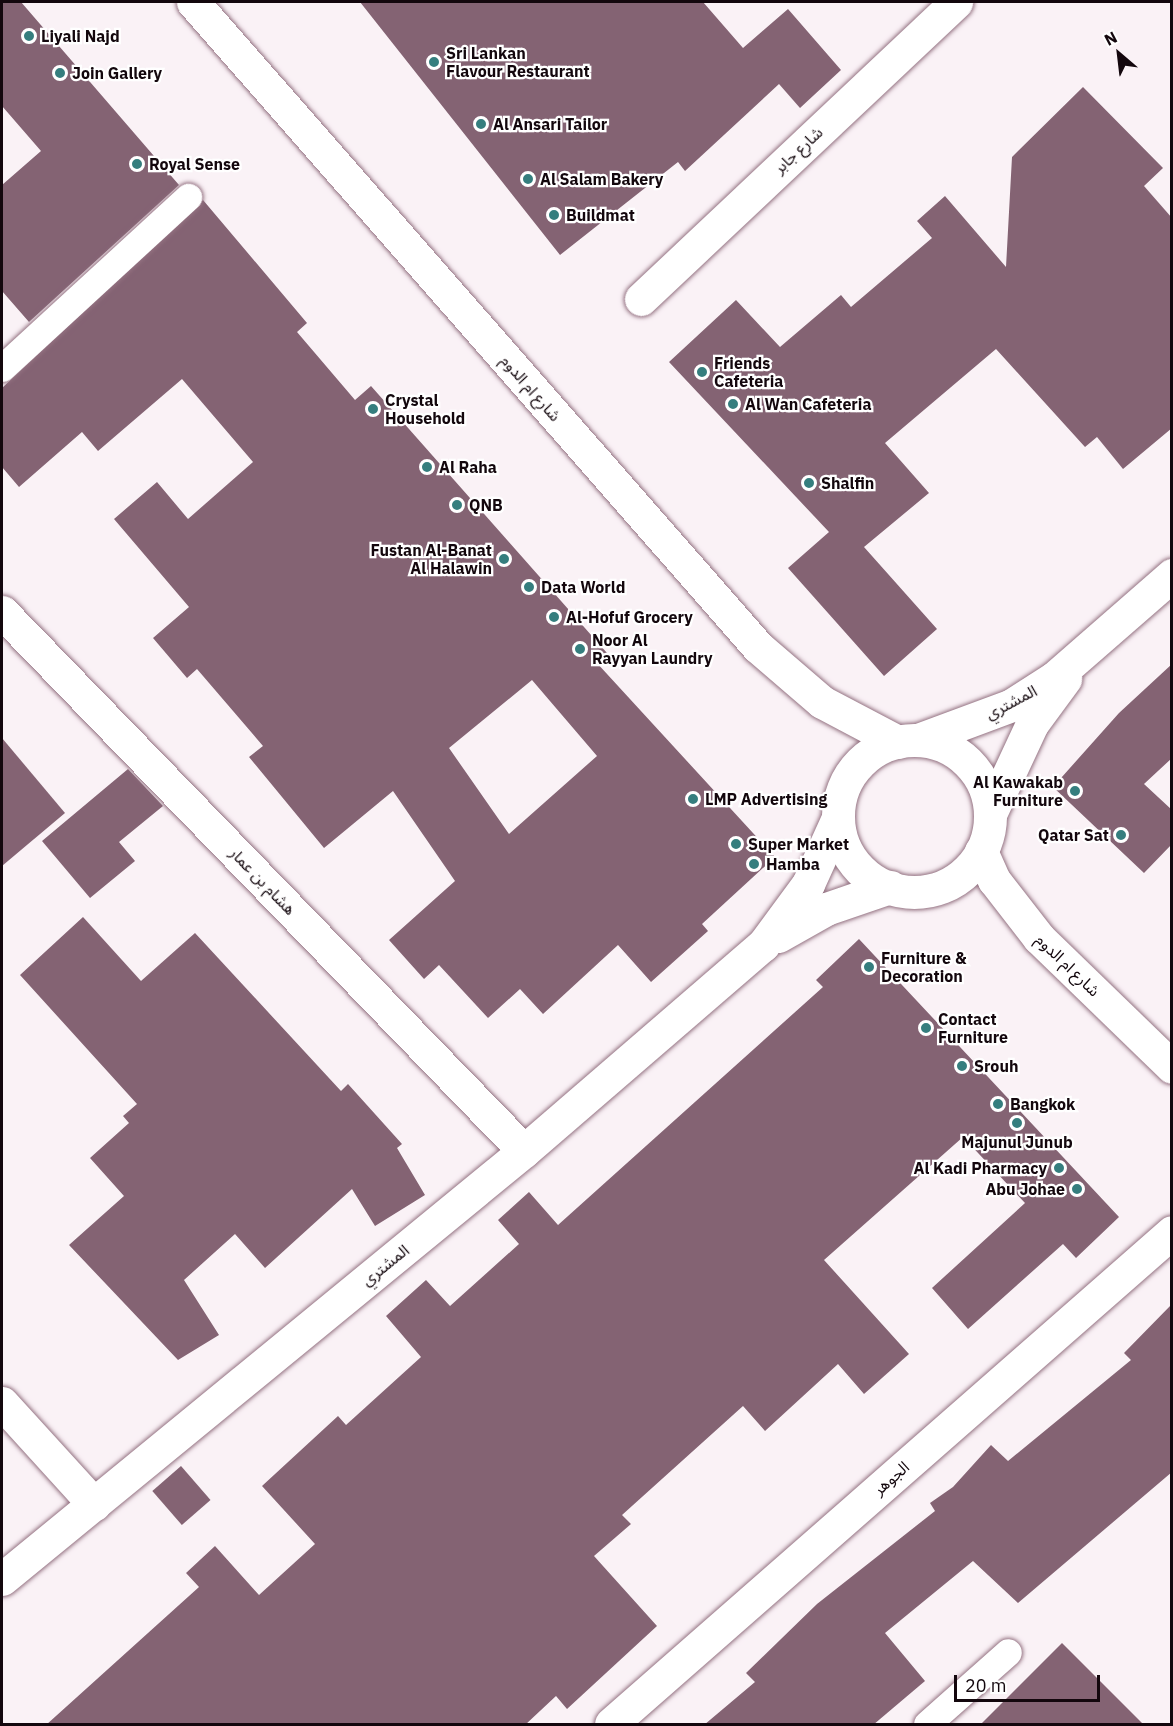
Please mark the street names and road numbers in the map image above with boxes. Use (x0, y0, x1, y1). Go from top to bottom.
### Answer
street label: شارع جابر (770, 123, 826, 177)
street label: شارع ام الدوم (497, 351, 565, 425)
street label: المشتري (982, 681, 1040, 723)
street label: هشام بن عمار (226, 843, 300, 919)
street label: شارع ام الدوم (1032, 930, 1104, 1000)
street label: المشتري (357, 1240, 413, 1290)
street label: الجوهر (869, 1457, 913, 1499)

